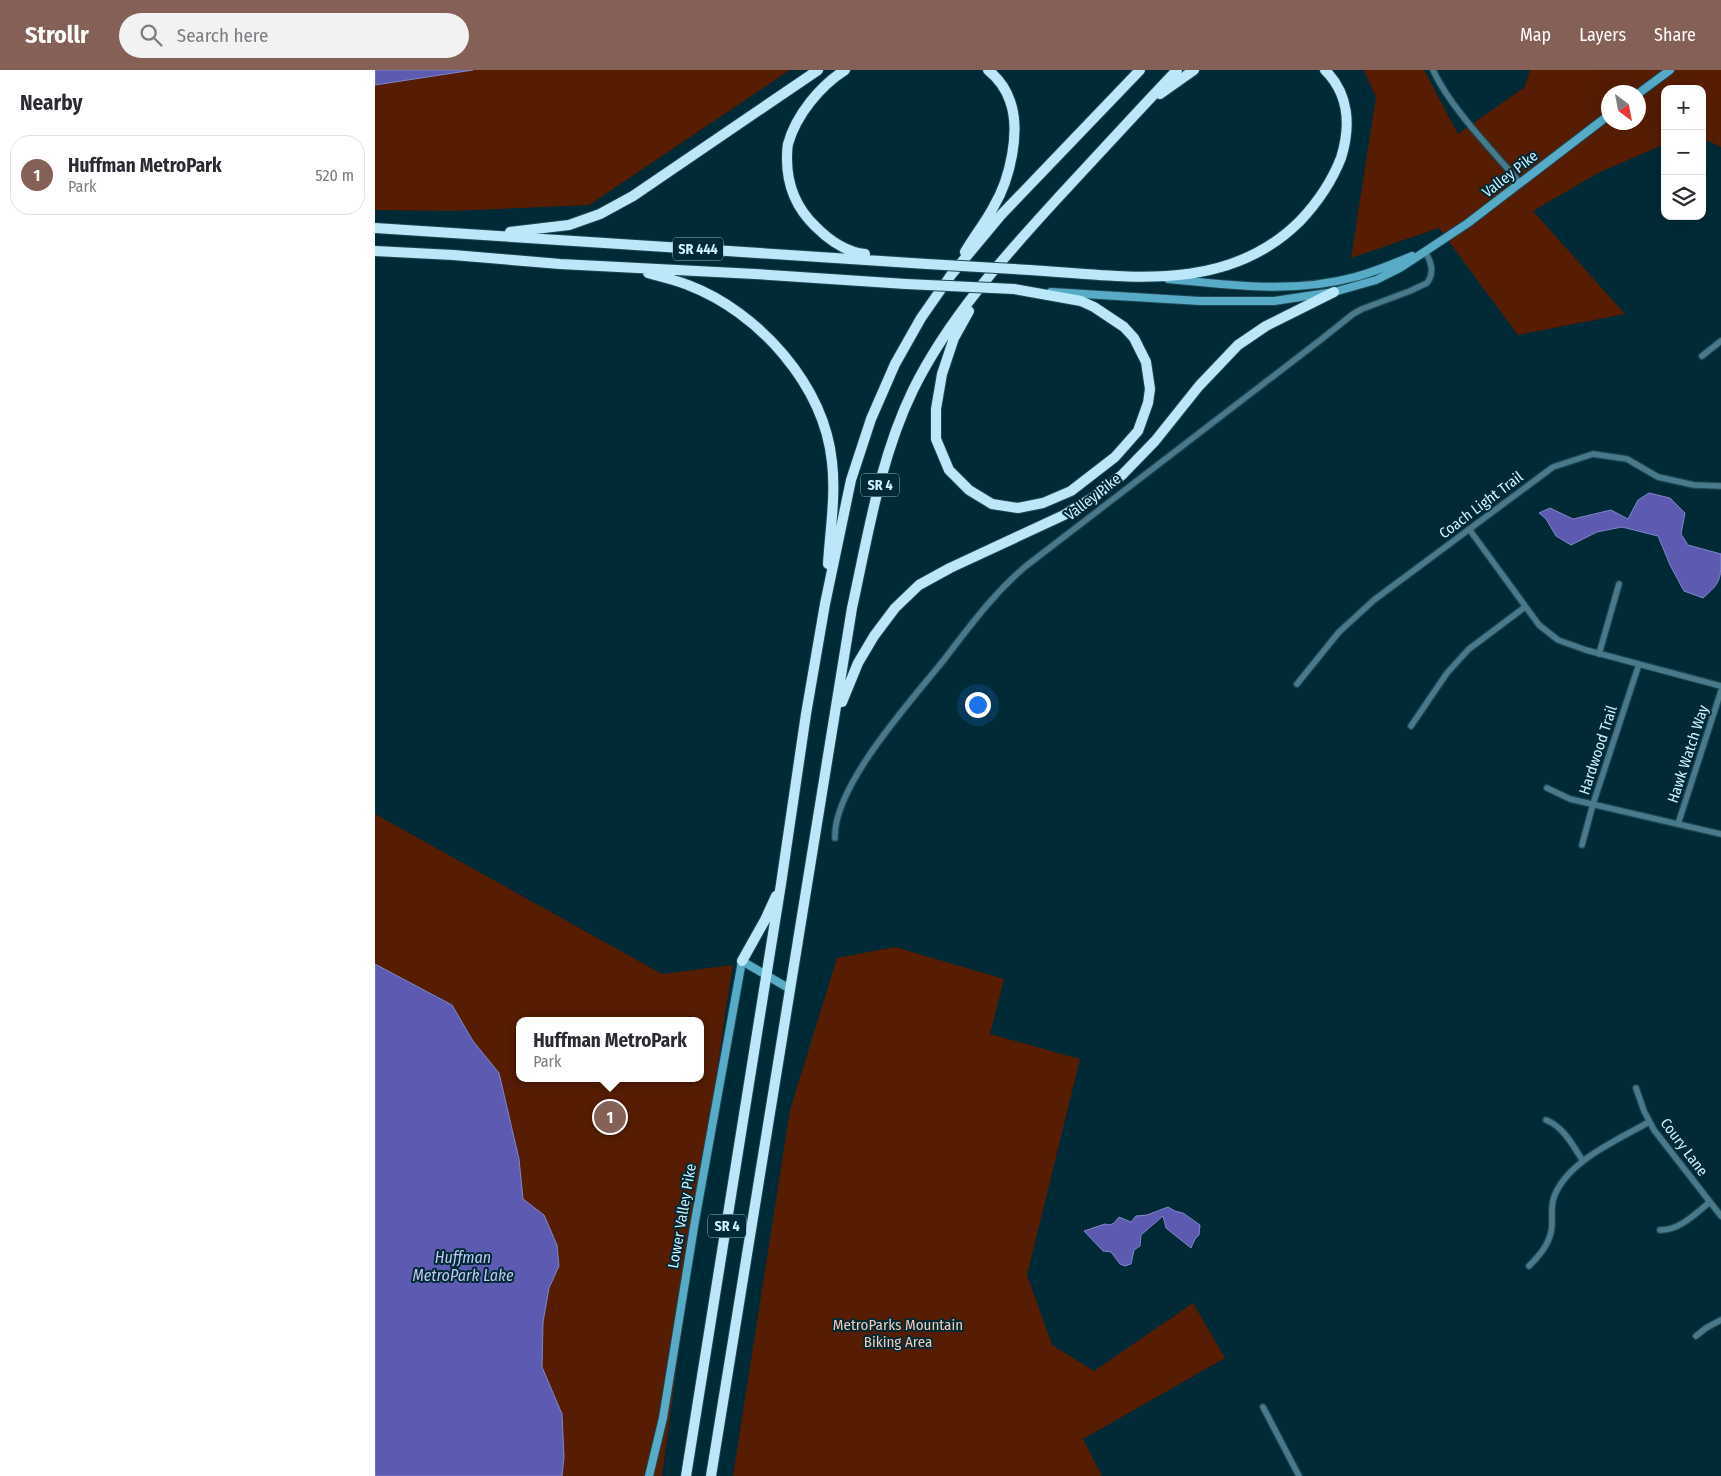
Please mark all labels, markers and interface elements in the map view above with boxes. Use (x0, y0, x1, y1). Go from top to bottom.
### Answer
search box (119, 13, 469, 58)
text: Strollr (25, 21, 89, 49)
icon: search (137, 21, 165, 49)
text: Search here (177, 24, 268, 47)
text: Map (1520, 24, 1551, 46)
text: Layers (1579, 24, 1626, 46)
text: Share (1654, 24, 1696, 46)
north arrow (1601, 85, 1646, 130)
map controls (1661, 85, 1706, 220)
button: + (1661, 85, 1706, 130)
text: Nearby (20, 90, 82, 116)
button: − (1661, 130, 1706, 175)
street label: Valley Pike (1479, 147, 1541, 201)
text: Huffman MetroPark (68, 154, 222, 177)
text: 1 (34, 166, 40, 185)
text: 520 m (315, 166, 354, 185)
button: layers (1661, 175, 1706, 220)
text: Park (68, 177, 96, 196)
road number: SR 444 (673, 238, 723, 260)
street label: Coach Light Trail (1435, 468, 1527, 542)
street label: Valley Pike (1062, 470, 1124, 524)
road number: SR 4 (861, 474, 899, 496)
your location (965, 692, 991, 718)
street label: Hawk Watch Way (1664, 702, 1712, 805)
street label: Hardwood Trail (1575, 703, 1621, 797)
popup (516, 1017, 704, 1082)
text: Huffman MetroPark (533, 1029, 687, 1052)
text: Park (533, 1052, 562, 1071)
pin: 1 (594, 1098, 626, 1136)
street label: Coury Lane (1656, 1115, 1712, 1179)
street label: Lower Valley Pike (664, 1162, 700, 1270)
road number: SR 4 (708, 1214, 746, 1238)
water label: Huffman MetroPark Lake (412, 1248, 514, 1285)
park label: MetroParks Mountain Biking Area (833, 1316, 963, 1351)

